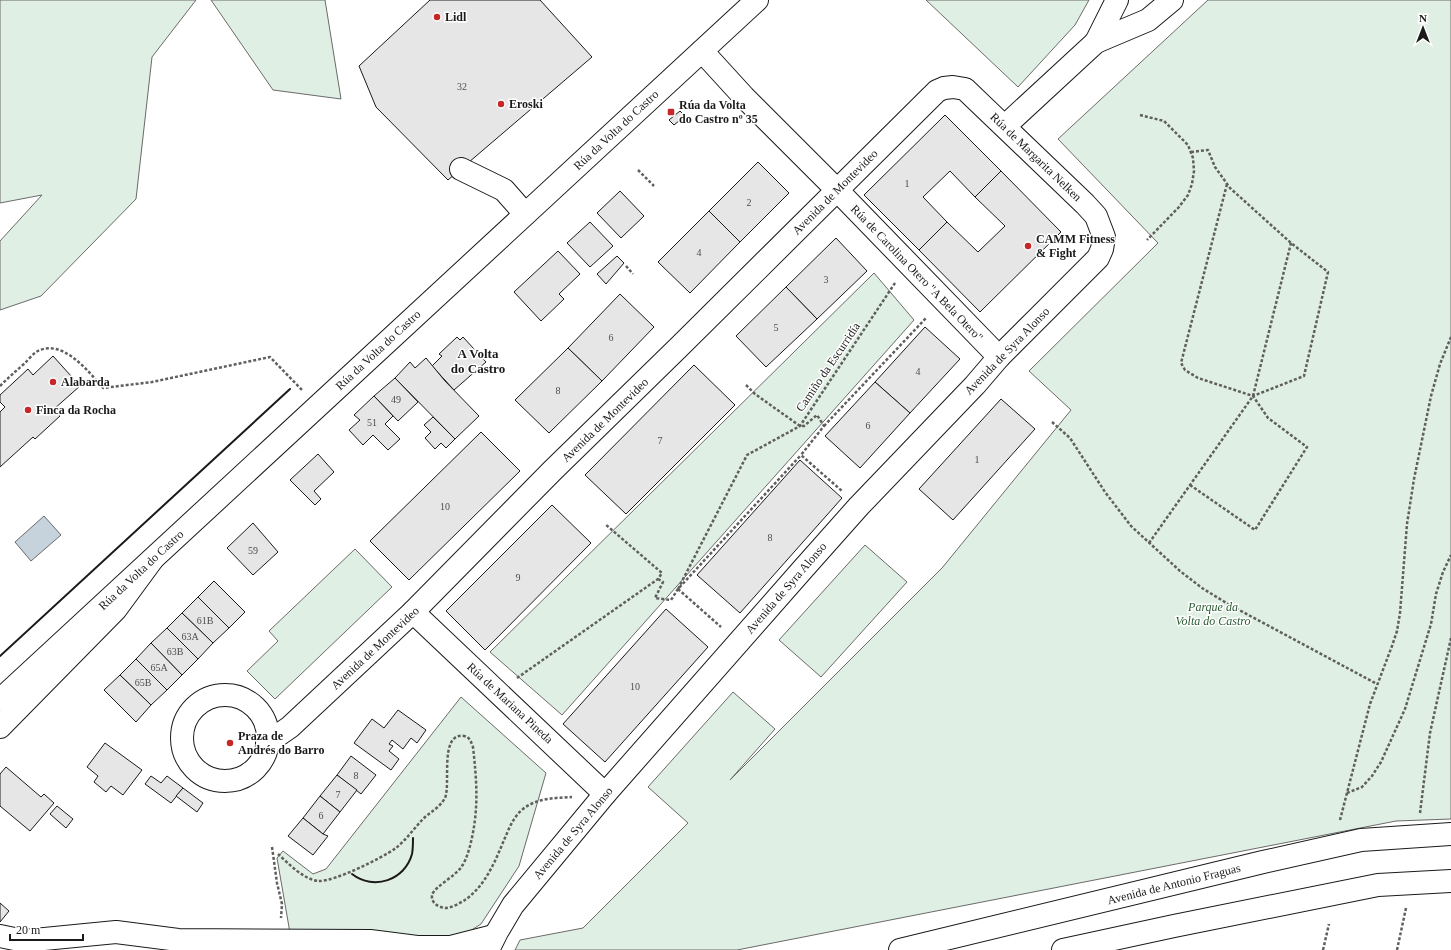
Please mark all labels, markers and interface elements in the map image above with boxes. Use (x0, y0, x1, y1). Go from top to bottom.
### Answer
north arrow (1403, 8, 1443, 48)
place label: Lidl (445, 10, 467, 24)
marker: Lidl (432, 12, 442, 22)
text: N (1419, 12, 1427, 24)
house number: 32 (457, 81, 467, 92)
street label: Rúa da Volta do Castro (571, 87, 661, 173)
place label: Eroski (509, 97, 543, 111)
place label: Rúa da Volta do Castro nº 35 (679, 98, 758, 126)
marker: Eroski (496, 99, 506, 109)
marker: Rúa da Volta do Castro nº 35 (666, 107, 676, 117)
street label: Rúa de Margarita Nelken (987, 110, 1085, 204)
street label: Avenida de Montevideo (789, 146, 881, 238)
house number: 1 (905, 178, 910, 189)
house number: 2 (747, 197, 752, 208)
street label: Rúa de Carolina Otero "A Bela Otero" (848, 202, 986, 344)
place label: CAMM Fitness & Fight (1036, 232, 1115, 260)
marker: CAMM Fitness & Fight (1023, 241, 1033, 251)
house number: 4 (697, 247, 702, 258)
house number: 3 (824, 274, 829, 285)
street label: Avenida de Syra Alonso (962, 304, 1052, 398)
street label: Rúa da Volta do Castro (333, 307, 423, 393)
street label: Camiño da Escurridía (793, 319, 863, 414)
house number: 5 (774, 322, 779, 333)
house number: 6 (609, 332, 614, 343)
district label: A Volta do Castro (451, 346, 505, 376)
house number: 4 (916, 366, 921, 377)
place label: Alabarda (61, 375, 110, 389)
street label: Avenida de Montevideo (559, 375, 651, 465)
marker: Alabarda (48, 377, 58, 387)
house number: 8 (556, 385, 561, 396)
house number: 49 (391, 394, 401, 405)
place label: Finca da Rocha (36, 403, 116, 417)
marker: Finca da Rocha (23, 405, 33, 415)
house number: 51 (367, 417, 377, 428)
house number: 6 (866, 420, 871, 431)
house number: 7 (658, 435, 663, 446)
house number: 1 (975, 454, 980, 465)
house number: 10 (440, 501, 450, 512)
street label: Rúa da Volta do Castro (96, 527, 186, 613)
house number: 8 (768, 532, 773, 543)
street label: Avenida de Syra Alonso (743, 540, 829, 636)
house number: 59 (248, 545, 258, 556)
house number: 9 (516, 572, 521, 583)
park label: Parque da Volta do Castro (1176, 600, 1250, 628)
street label: Avenida de Montevideo (328, 604, 422, 692)
house number: 61B (197, 615, 214, 626)
house number: 63A (181, 631, 199, 642)
house number: 63B (167, 646, 184, 657)
street label: Rúa de Mariana Pineda (464, 660, 556, 747)
house number: 65A (150, 662, 168, 673)
house number: 65B (135, 677, 152, 688)
house number: 10 (630, 681, 640, 692)
place label: Praza de Andrés do Barro (238, 729, 324, 757)
marker: Praza de Andrés do Barro (225, 738, 235, 748)
house number: 8 (354, 770, 359, 781)
street label: Avenida de Syra Alonso (530, 784, 616, 882)
house number: 7 (336, 789, 341, 800)
house number: 6 (319, 810, 324, 821)
street label: Avenida de Antonio Fraguas (1106, 861, 1242, 907)
scale bar (10, 916, 83, 942)
text: 20 m (16, 923, 41, 937)

